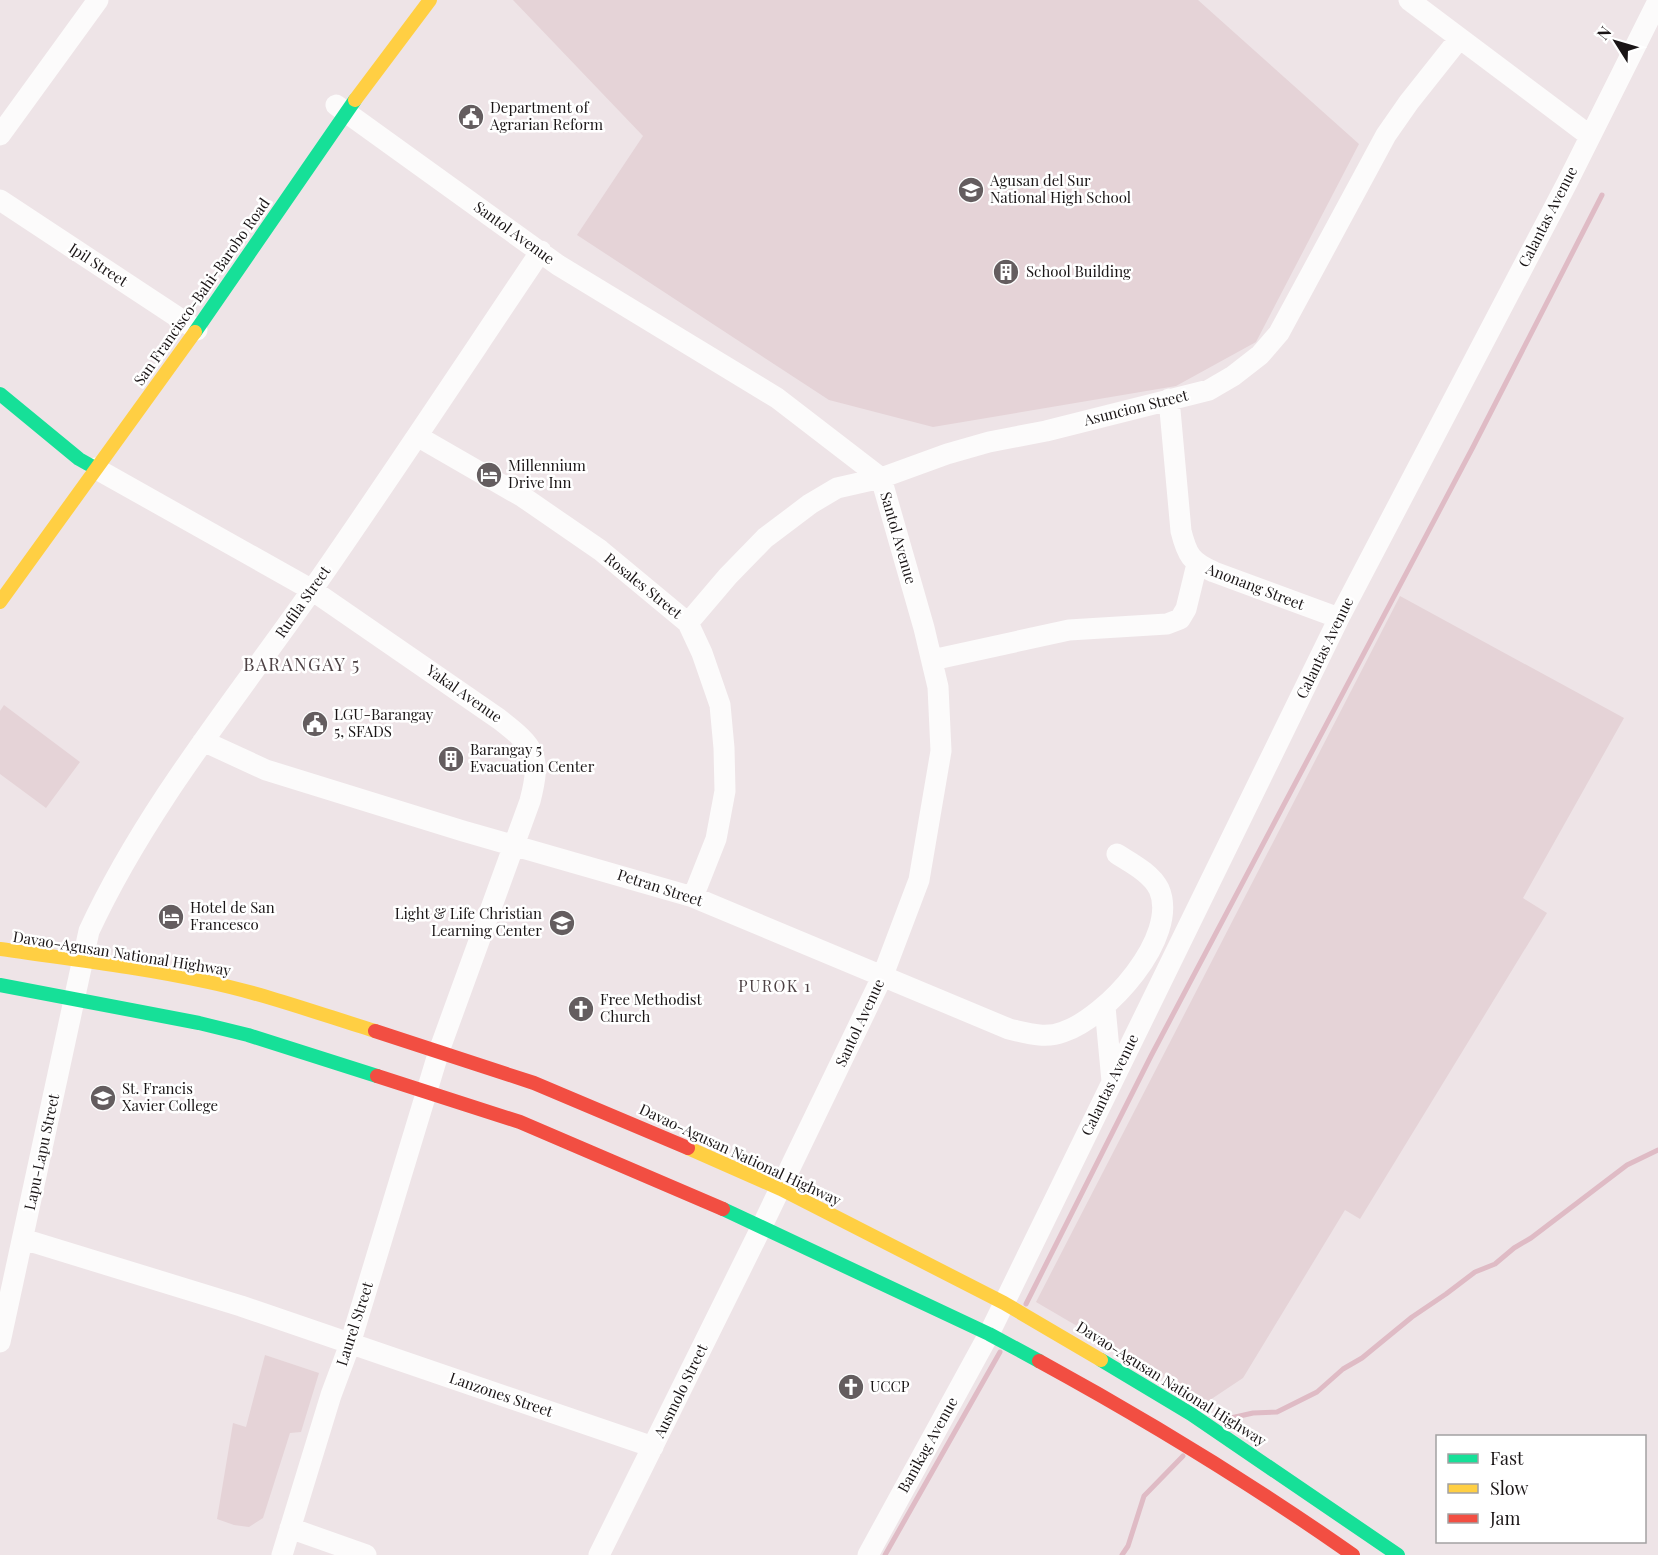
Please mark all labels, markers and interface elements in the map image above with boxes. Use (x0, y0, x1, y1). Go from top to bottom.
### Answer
north arrow (1586, 12, 1646, 72)
text: N (1592, 21, 1616, 44)
place label: Department of Agrarian Reform (489, 97, 604, 134)
public building icon: Department of Agrarian Reform (456, 102, 486, 132)
street label: Calantas Avenue (1513, 163, 1581, 270)
place label: Agusan del Sur National High School (989, 170, 1131, 207)
school or university icon: Agusan del Sur National High School (956, 175, 986, 205)
street label: San Francisco-Bahi-Barobo Road (129, 194, 274, 389)
street label: Santol Avenue (470, 196, 559, 268)
street label: Ipil Street (65, 238, 132, 291)
building icon: School Building (991, 257, 1021, 287)
place label: School Building (1026, 261, 1131, 281)
street label: Asuncion Street (1081, 384, 1191, 430)
place label: Millennium Drive Inn (508, 455, 587, 492)
hotel icon: Millennium Drive Inn (474, 460, 504, 490)
street label: Santol Avenue (876, 489, 922, 586)
street label: Rosales Street (601, 548, 687, 623)
street label: Anonang Street (1202, 558, 1308, 614)
street label: Rufila Street (270, 561, 335, 641)
street label: Calantas Avenue (1291, 593, 1357, 702)
district label: BARANGAY 5 (243, 652, 361, 676)
street label: Yakal Avenue (422, 659, 506, 727)
place label: LGU-Barangay 5, SFADS (334, 704, 434, 741)
public building icon: LGU-Barangay 5, SFADS (300, 709, 330, 739)
place label: Barangay 5 Evacuation Center (470, 739, 595, 776)
building icon: Barangay 5 Evacuation Center (436, 744, 466, 774)
street label: Petran Street (615, 864, 706, 910)
place label: Hotel de San Francesco (190, 897, 275, 934)
hotel icon: Hotel de San Francesco (156, 902, 186, 932)
place label: Light & Life Christian Learning Center (395, 903, 542, 940)
school or university icon: Light & Life Christian Learning Center (547, 908, 577, 938)
street label: Davao-Agusan National Highway (12, 926, 233, 980)
district label: PUROK 1 (738, 975, 812, 996)
street label: Santol Avenue (830, 975, 888, 1070)
place label: Free Methodist Church (600, 989, 702, 1026)
church icon: Free Methodist Church (566, 994, 596, 1024)
street label: Calantas Avenue (1076, 1030, 1142, 1139)
place label: St. Francis Xavier College (122, 1078, 218, 1115)
school or university icon: St. Francis Xavier College (88, 1083, 118, 1113)
street label: Lapu-Lapu Street (19, 1091, 63, 1212)
street label: Davao-Agusan National Highway (636, 1098, 845, 1210)
street label: Laurel Street (331, 1278, 377, 1368)
street label: Davao-Agusan National Highway (1073, 1316, 1271, 1450)
street label: Ausmolo Street (648, 1340, 712, 1442)
street label: Lanzones Street (447, 1367, 556, 1421)
church icon: UCCP (836, 1372, 866, 1402)
place label: UCCP (870, 1376, 910, 1396)
street label: Banikag Avenue (893, 1393, 962, 1496)
legend (1436, 1435, 1646, 1543)
text: Fast (1490, 1446, 1524, 1470)
text: Slow (1490, 1476, 1528, 1500)
text: Jam (1489, 1506, 1520, 1530)

